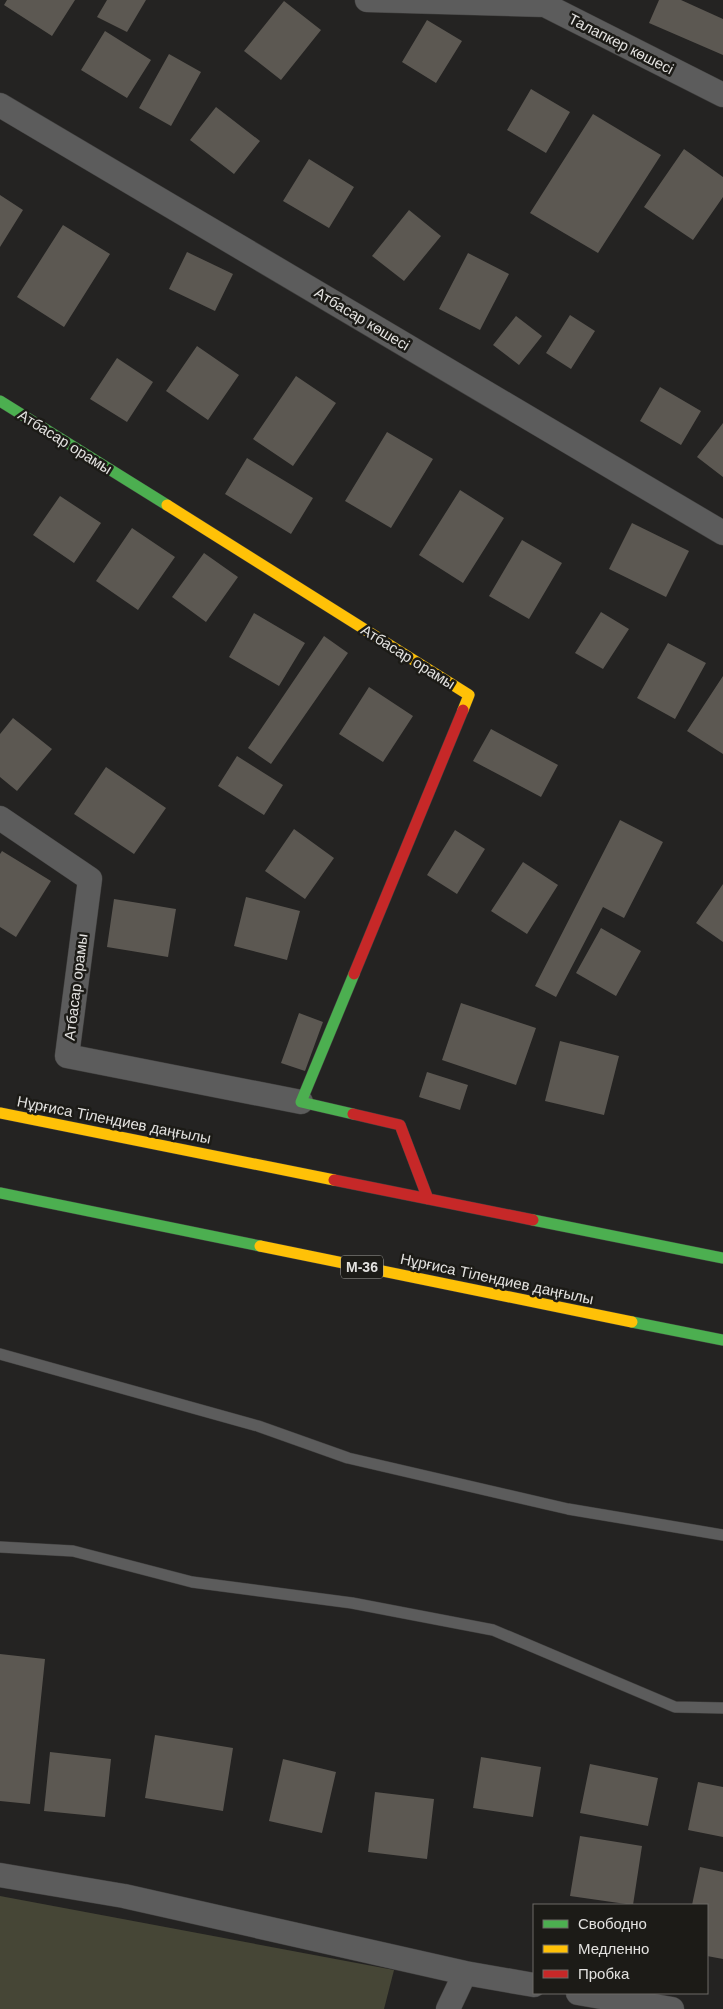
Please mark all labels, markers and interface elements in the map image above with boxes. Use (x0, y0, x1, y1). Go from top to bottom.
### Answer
street label: Талапкер көшесі (566, 10, 677, 77)
street label: Атбасар көшесі (312, 284, 413, 354)
street label: Атбасар орамы (15, 406, 115, 477)
street label: Атбасар орамы (358, 621, 458, 692)
street label: Атбасар орамы (61, 932, 90, 1041)
street label: Нұрғиса Тілендиев даңғылы (16, 1092, 212, 1147)
street label: Нұрғиса Тілендиев даңғылы (399, 1250, 595, 1307)
road number: M-36 (341, 1256, 383, 1278)
legend (533, 1904, 708, 1994)
text: Свободно (578, 1915, 647, 1932)
text: Медленно (578, 1940, 649, 1957)
text: Пробка (578, 1965, 630, 1982)

